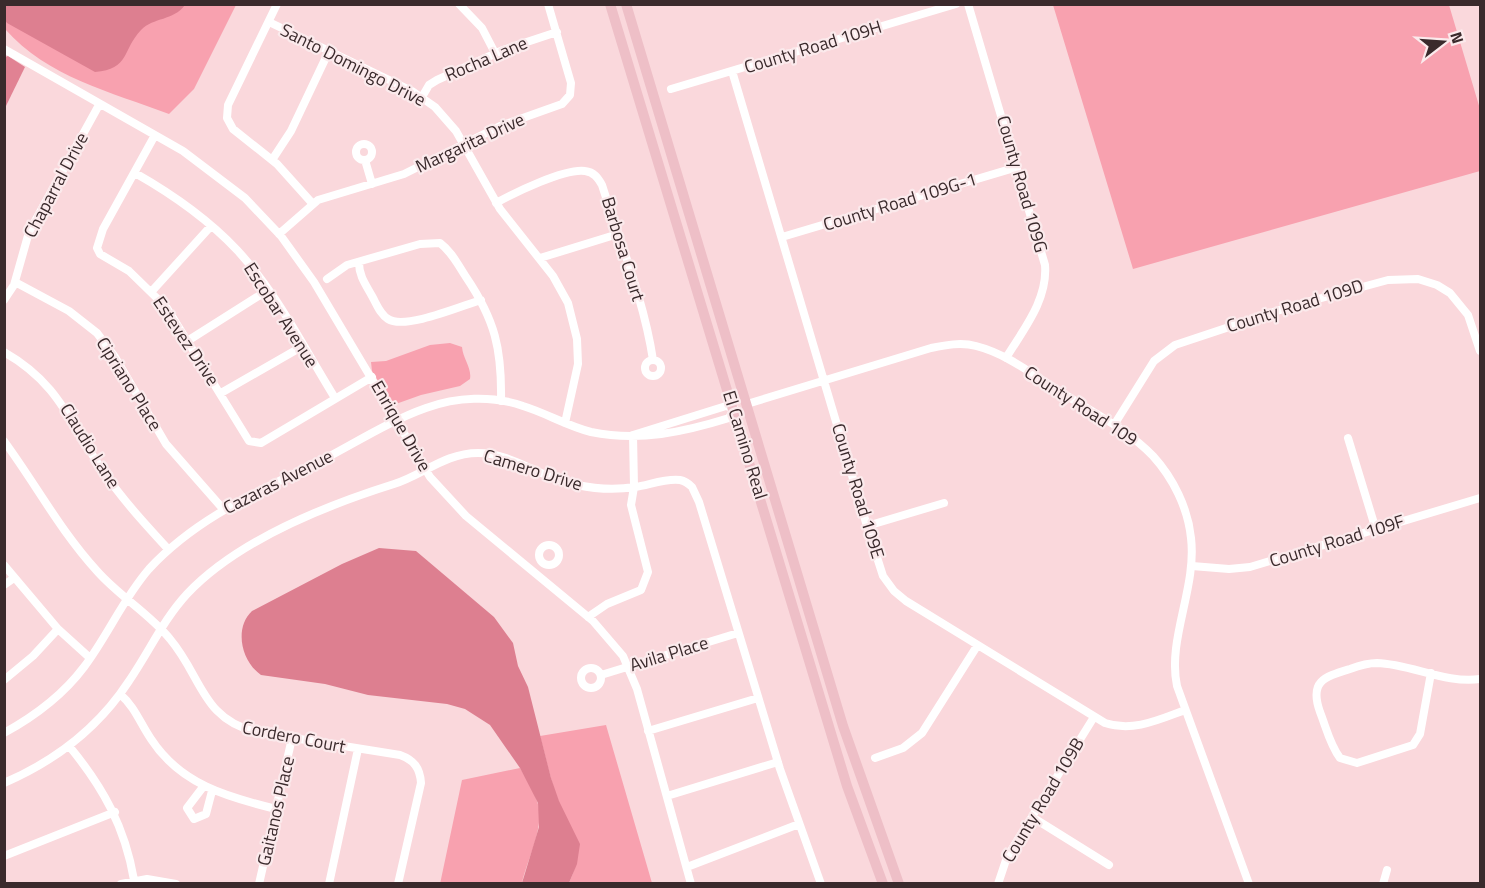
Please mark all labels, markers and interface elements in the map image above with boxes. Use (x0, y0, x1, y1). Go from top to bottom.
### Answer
north arrow (1413, 12, 1473, 72)
street label: County Road 109H (741, 13, 885, 80)
street label: Santo Domingo Drive (276, 16, 431, 113)
street label: Rocha Lane (440, 29, 531, 88)
text: N (1444, 29, 1470, 46)
street label: Margarita Drive (411, 106, 529, 180)
street label: County Road 109G (990, 112, 1055, 256)
street label: Chaparral Drive (16, 127, 95, 242)
street label: County Road 109G-1 (820, 165, 980, 238)
street label: Barbosa Court (595, 193, 652, 305)
street label: Escobar Avenue (237, 257, 326, 373)
street label: County Road 109D (1223, 272, 1367, 339)
street label: Estevez Drive (147, 291, 226, 391)
street label: Cipriano Place (90, 332, 169, 436)
street label: County Road 109 (1019, 359, 1143, 452)
street label: Enrique Drive (364, 375, 438, 476)
street label: El Camino Real (716, 387, 775, 502)
street label: Claudio Lane (54, 398, 127, 494)
street label: County Road 109E (825, 420, 892, 562)
street label: Cazaras Avenue (218, 442, 337, 521)
street label: Camero Drive (481, 442, 586, 497)
street label: County Road 109F (1266, 507, 1408, 574)
street label: Avila Place (626, 629, 711, 678)
street label: Cordero Court (240, 713, 349, 760)
street label: County Road 109B (995, 732, 1091, 867)
street label: Gaitanos Place (250, 753, 301, 868)

